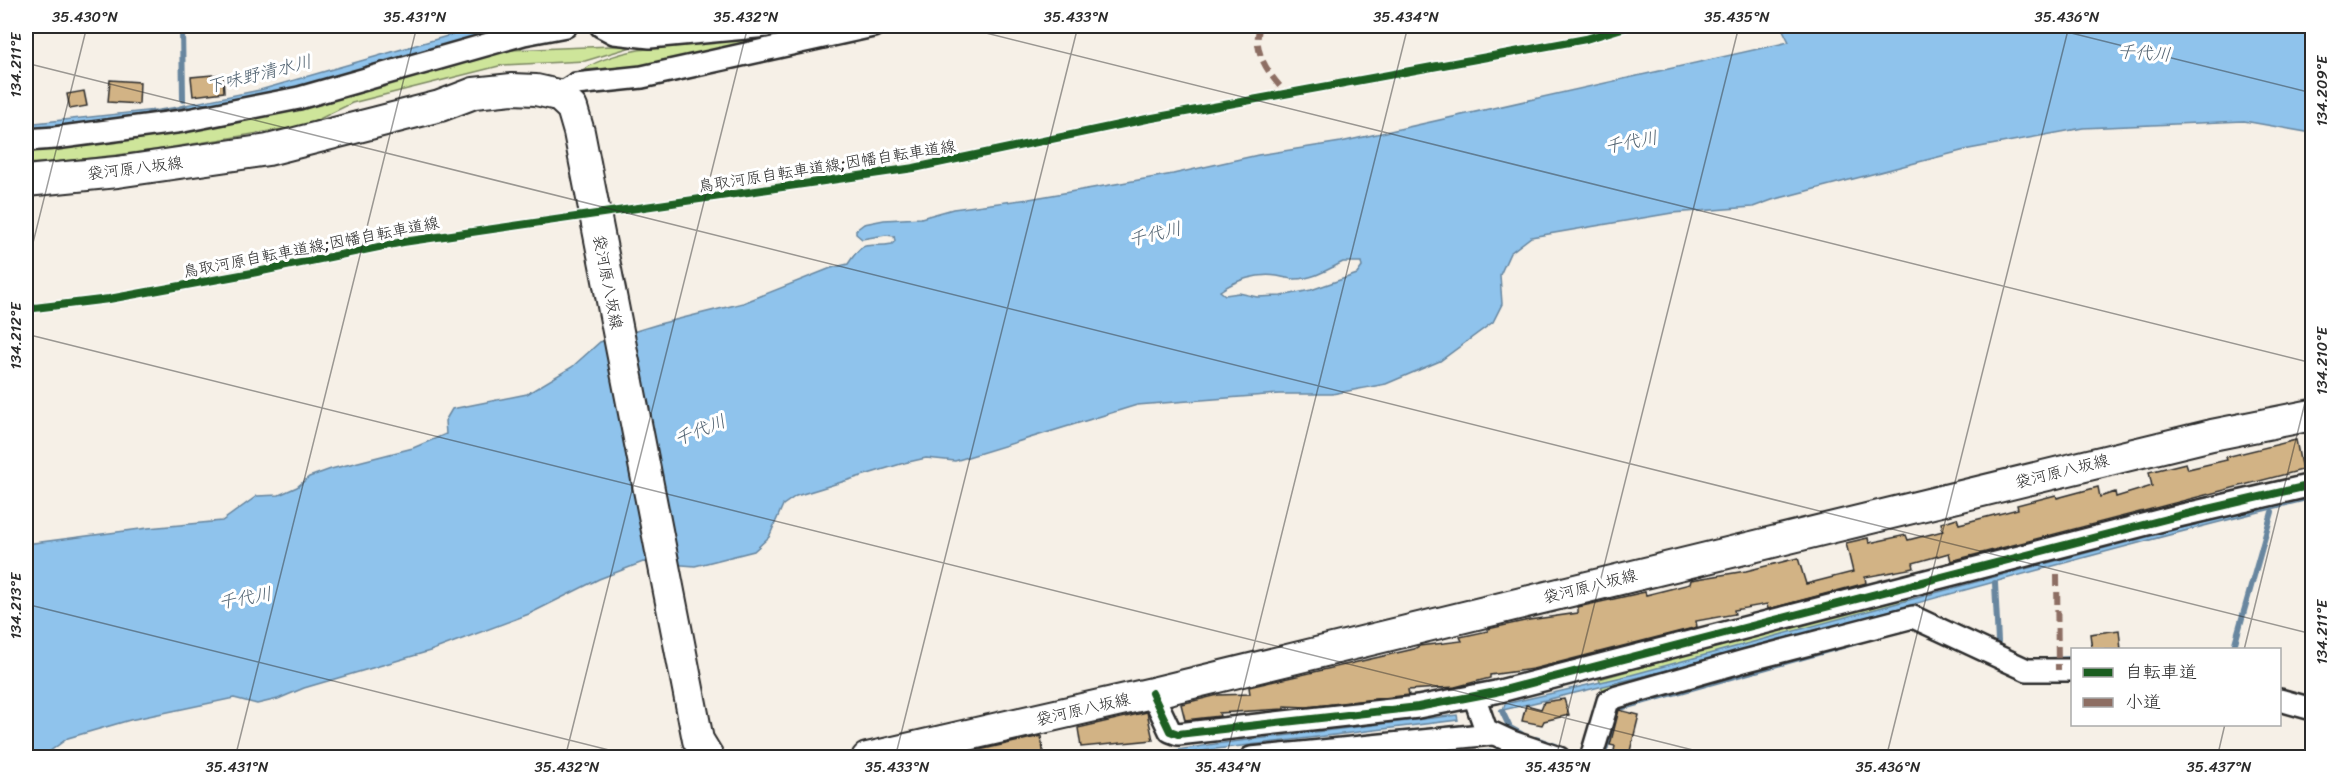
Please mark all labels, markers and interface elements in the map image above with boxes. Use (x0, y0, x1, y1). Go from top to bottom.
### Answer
text: 35.430°N (52, 4, 119, 30)
text: 35.431°N (384, 4, 447, 30)
text: 35.432°N (713, 4, 779, 30)
text: 35.433°N (1044, 4, 1109, 30)
text: 35.434°N (1373, 4, 1439, 30)
text: 35.435°N (1704, 4, 1770, 30)
text: 35.436°N (2035, 4, 2100, 30)
text: 134.211°E (3, 31, 29, 97)
water label: 千代川 (2116, 35, 2172, 71)
water label: 下味野清水川 (203, 45, 315, 103)
text: 134.209°E (2309, 54, 2335, 126)
water label: 千代川 (1601, 121, 1661, 163)
street label: 鳥取河原自転車道線;因幡自転車道線 (696, 131, 958, 201)
street label: 袋河原八坂線 (86, 148, 184, 188)
street label: 鳥取河原自転車道線;因幡自転車道線 (180, 208, 442, 286)
water label: 千代川 (1125, 212, 1185, 256)
street label: 袋河原八坂線 (585, 232, 631, 332)
text: 134.212°E (3, 301, 29, 370)
text: 134.210°E (2309, 325, 2335, 395)
water label: 千代川 (669, 405, 731, 455)
street label: 袋河原八坂線 (2012, 445, 2112, 497)
street label: 袋河原八坂線 (1540, 560, 1640, 612)
text: 134.213°E (3, 571, 29, 639)
water label: 千代川 (216, 578, 274, 618)
text: 134.211°E (2309, 598, 2335, 664)
legend (2071, 648, 2281, 726)
text: 自転車道 (2125, 656, 2197, 688)
street label: 袋河原八坂線 (1033, 684, 1133, 734)
text: 小道 (2125, 686, 2161, 718)
text: 35.431°N (206, 754, 269, 780)
text: 35.432°N (534, 754, 600, 780)
text: 35.433°N (865, 754, 930, 780)
text: 35.434°N (1195, 754, 1261, 780)
text: 35.435°N (1525, 754, 1591, 780)
text: 35.436°N (1856, 754, 1921, 780)
text: 35.437°N (2187, 754, 2252, 780)

